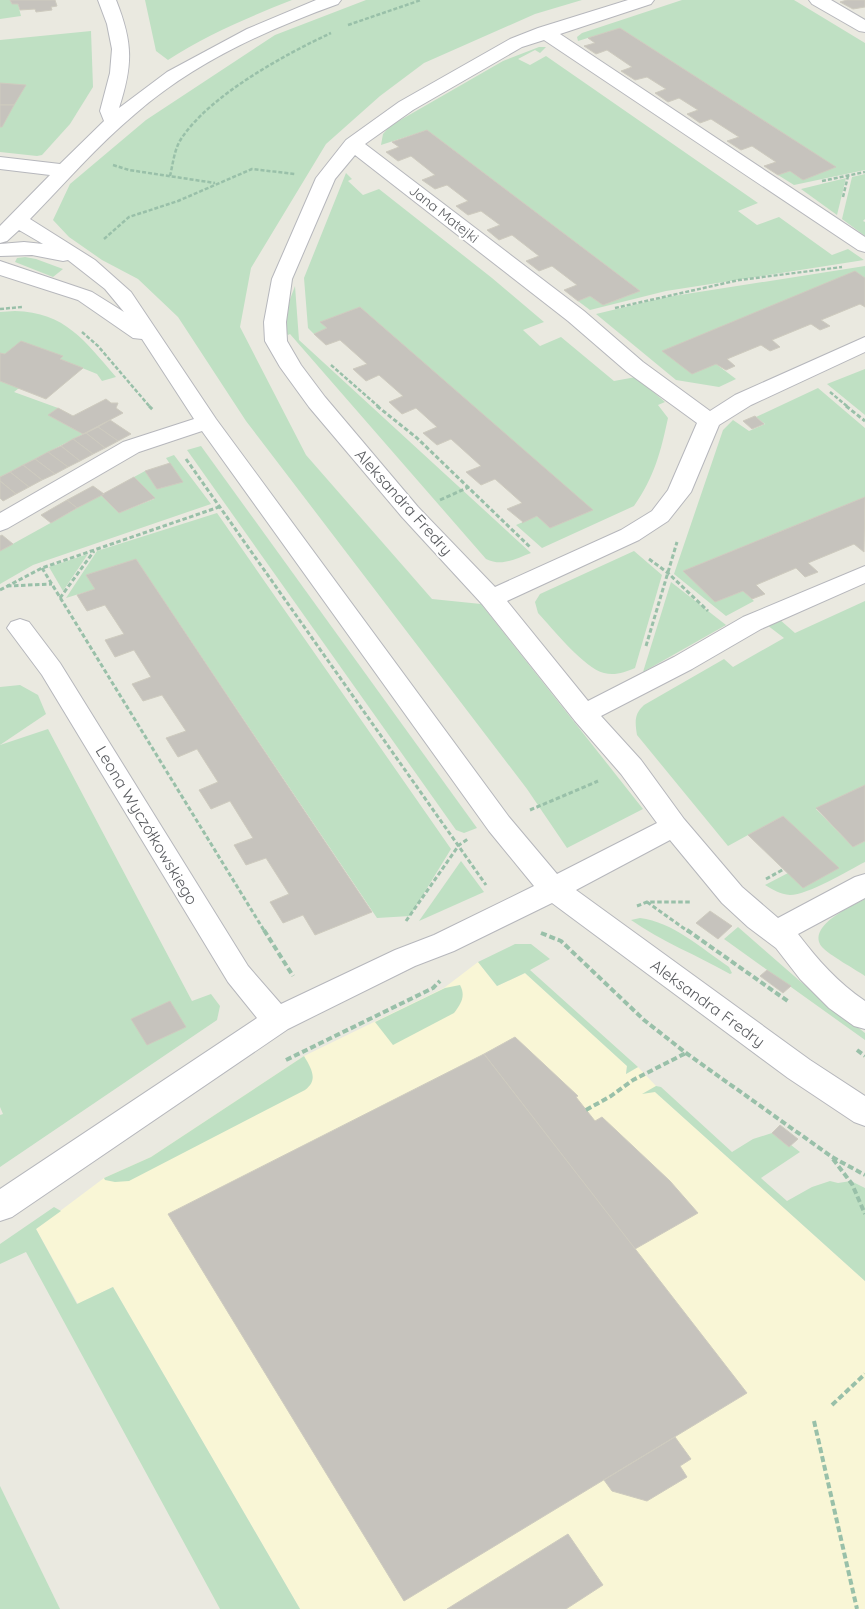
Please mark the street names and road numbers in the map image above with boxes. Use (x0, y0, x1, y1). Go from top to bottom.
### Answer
street label: Jana Matejki (405, 181, 483, 247)
street label: Aleksandra Fredry (351, 445, 457, 559)
street label: Leona Wyczółkowskiego (92, 742, 202, 908)
street label: Aleksandra Fredry (647, 955, 769, 1051)

